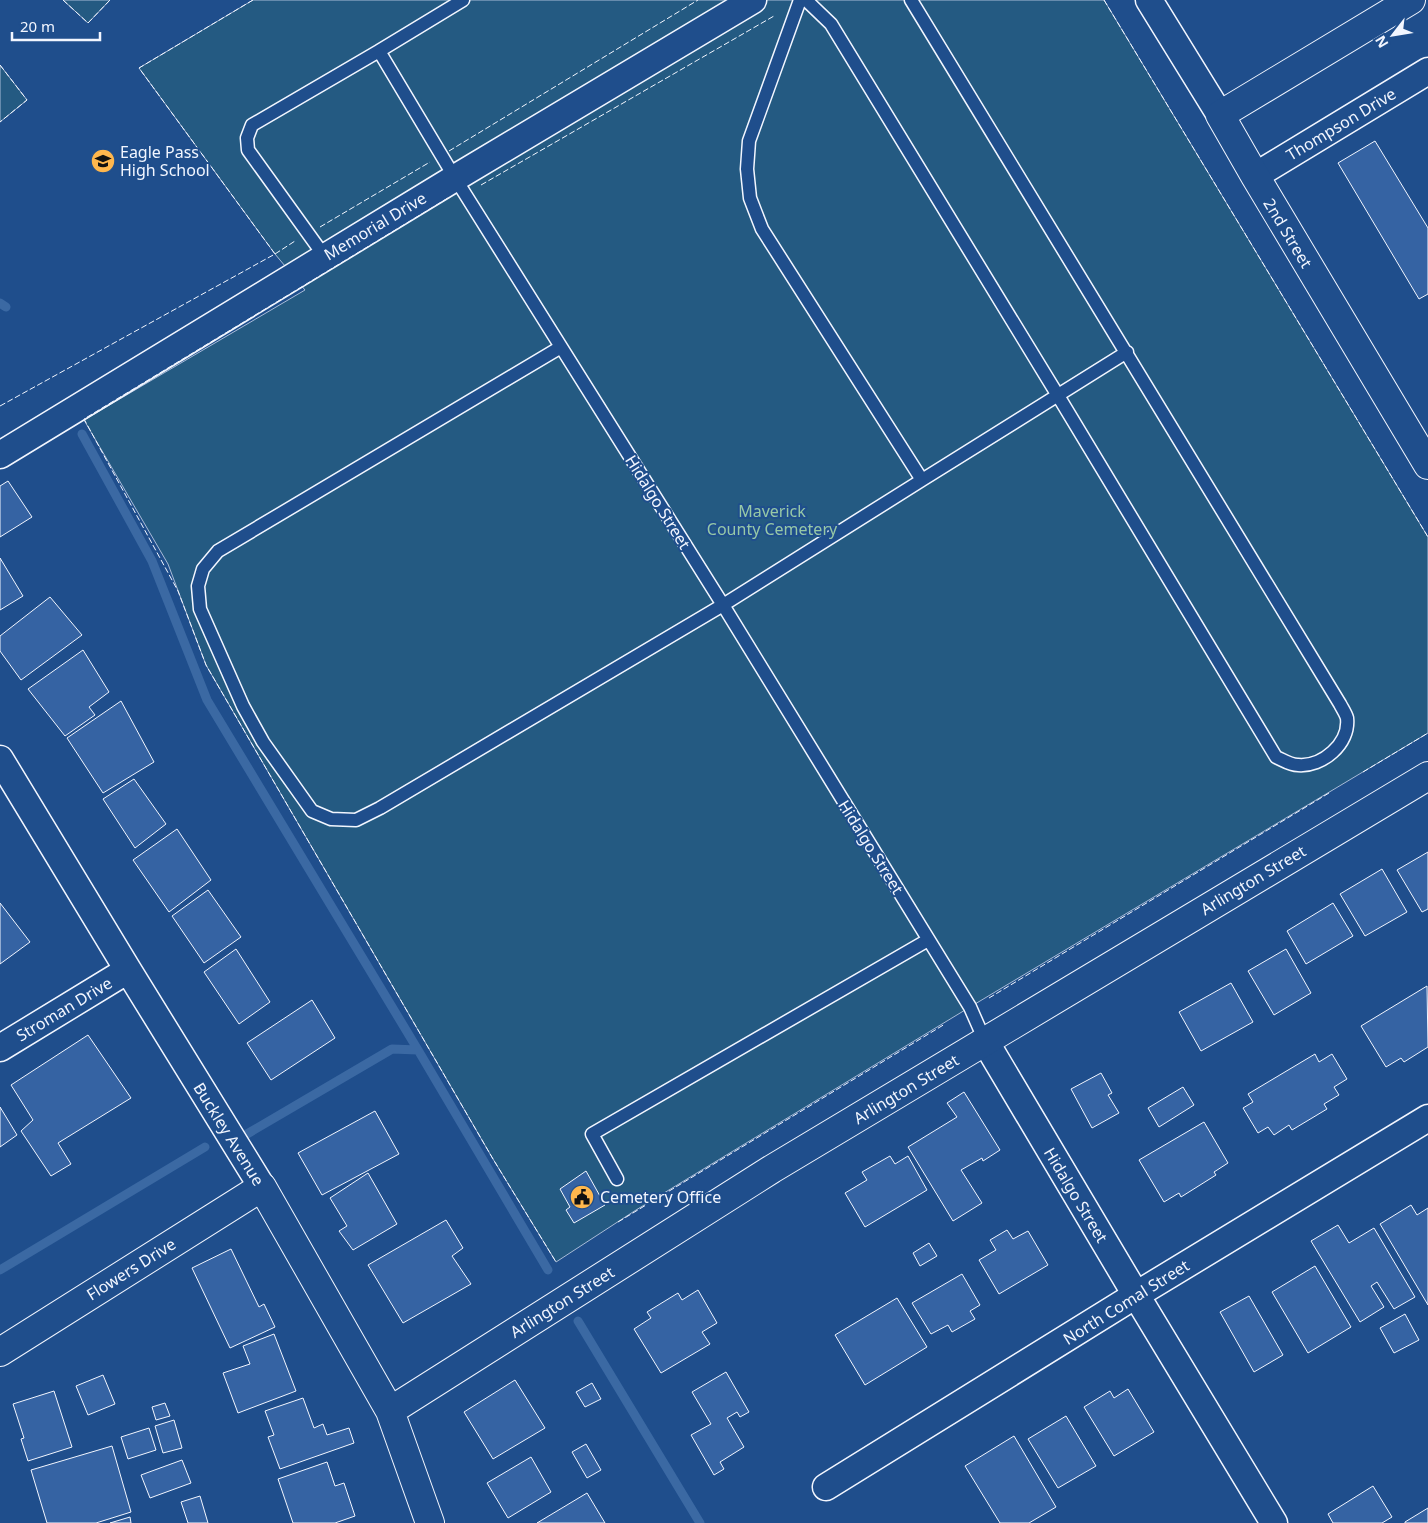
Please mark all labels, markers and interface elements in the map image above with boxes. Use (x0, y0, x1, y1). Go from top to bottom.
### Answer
scale bar (12, 10, 100, 42)
north arrow (1368, 10, 1418, 60)
text: 20 m (20, 16, 55, 36)
text: N (1370, 32, 1393, 52)
street label: Thompson Drive (1282, 83, 1400, 165)
place label: Eagle Pass High School (120, 141, 210, 181)
school or university icon: Eagle Pass High School (90, 148, 116, 174)
street label: Memorial Drive (320, 187, 430, 265)
street label: 2nd Street (1259, 194, 1318, 272)
street label: Hidalgo Street (620, 451, 696, 554)
park label: Maverick County Cemetery (707, 500, 838, 540)
street label: Hidalgo Street (833, 796, 909, 899)
street label: Arlington Street (1196, 840, 1310, 920)
street label: Stroman Drive (12, 972, 116, 1046)
street label: Arlington Street (849, 1049, 963, 1129)
street label: Buckley Avenue (188, 1078, 270, 1190)
street label: Hidalgo Street (1039, 1143, 1113, 1247)
public building icon: Cemetery Office (569, 1184, 595, 1210)
place label: Cemetery Office (600, 1186, 721, 1208)
street label: Flowers Drive (82, 1233, 180, 1305)
street label: North Comal Street (1059, 1254, 1193, 1350)
street label: Arlington Street (506, 1261, 618, 1343)

